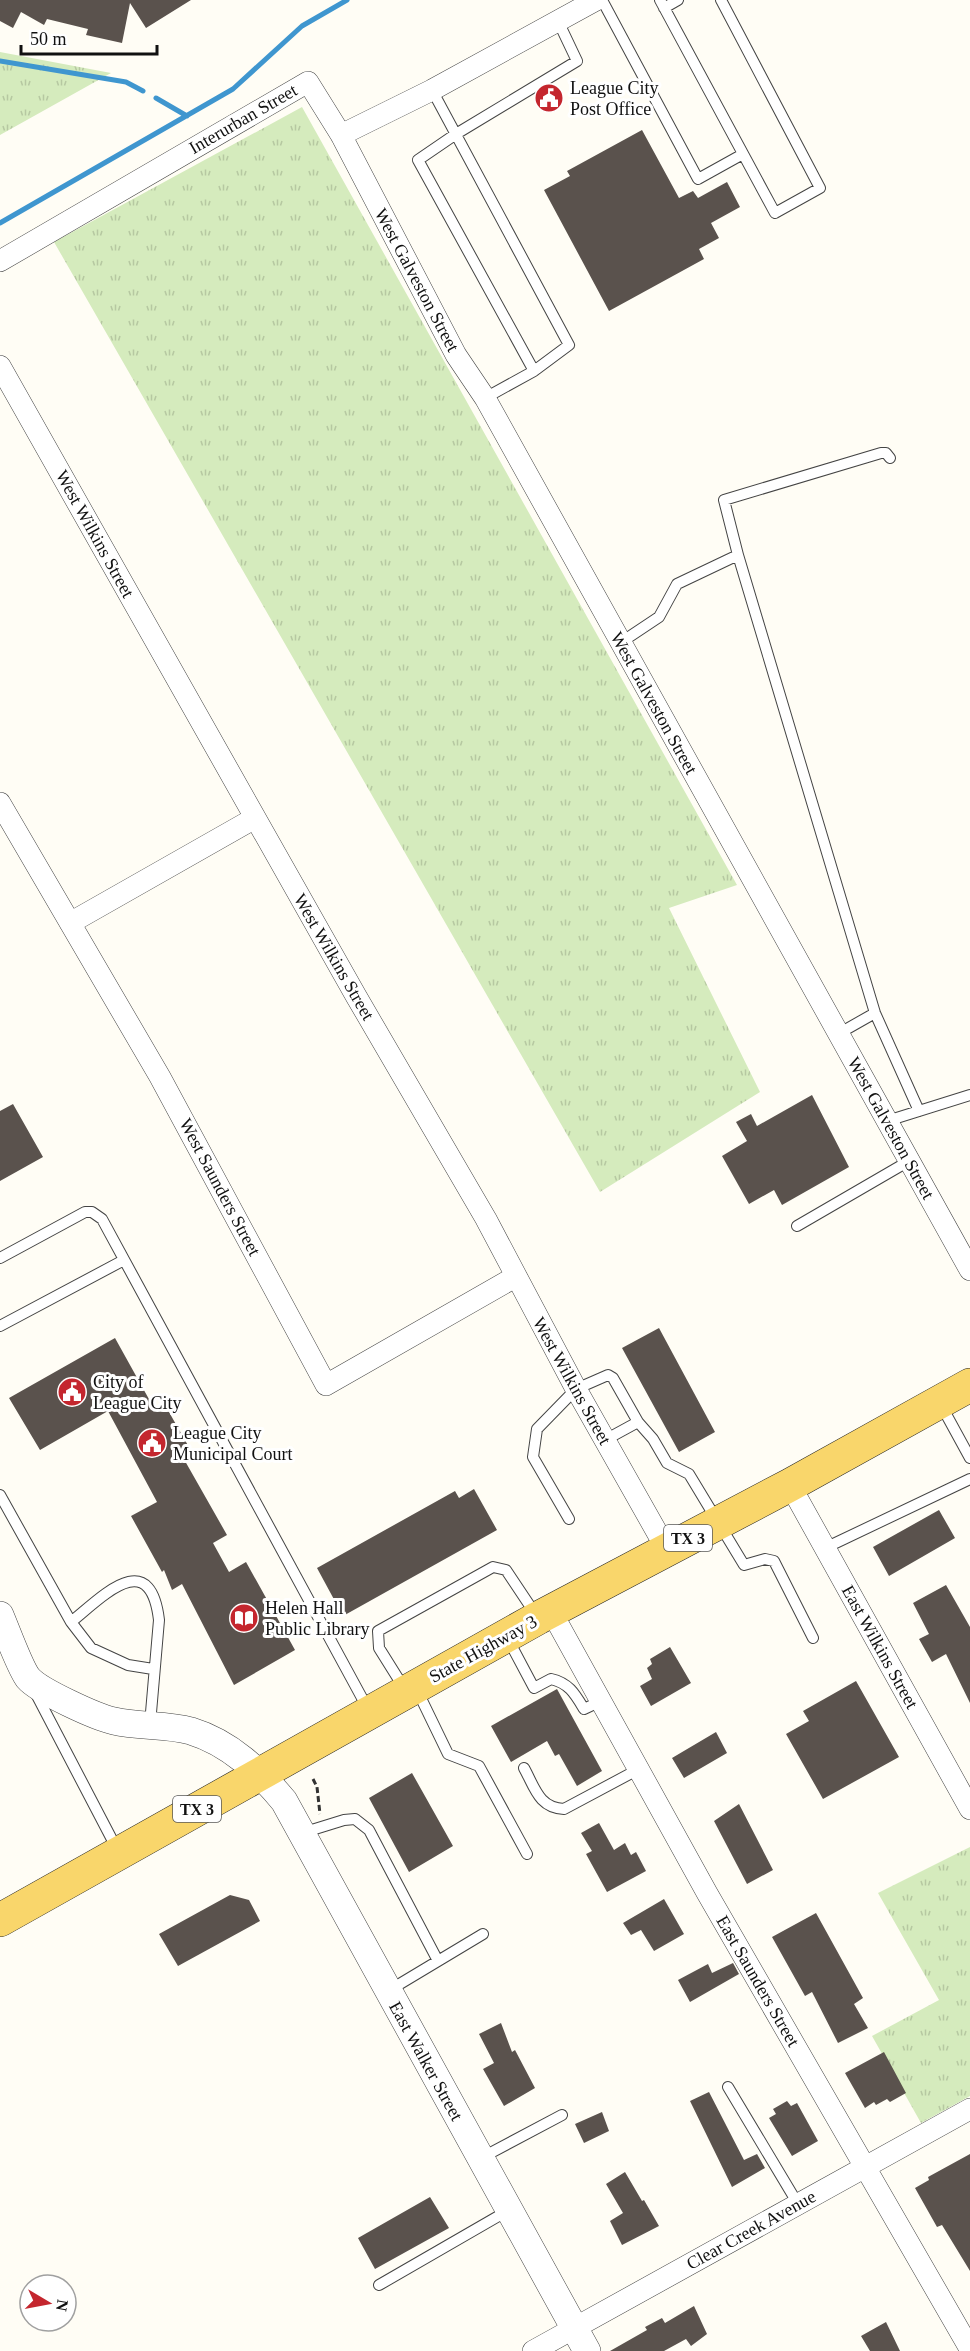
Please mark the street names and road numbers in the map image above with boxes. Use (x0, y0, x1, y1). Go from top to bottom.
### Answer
street label: Interurban Street (185, 80, 301, 158)
street label: West Galveston Street (371, 205, 463, 355)
street label: West Wilkins Street (52, 467, 138, 601)
street label: West Galveston Street (607, 628, 701, 778)
street label: West Wilkins Street (290, 890, 378, 1024)
street label: West Galveston Street (844, 1053, 938, 1203)
street label: West Saunders Street (175, 1115, 265, 1259)
street label: West Wilkins Street (529, 1314, 615, 1448)
road number: TX 3 (664, 1525, 712, 1551)
street label: East Wilkins Street (838, 1582, 922, 1712)
street label: State Highway 3 (426, 1611, 540, 1687)
road number: TX 3 (173, 1796, 221, 1822)
street label: East Saunders Street (712, 1912, 804, 2050)
street label: East Walker Street (385, 1998, 467, 2124)
street label: Clear Creek Avenue (683, 2186, 819, 2274)

